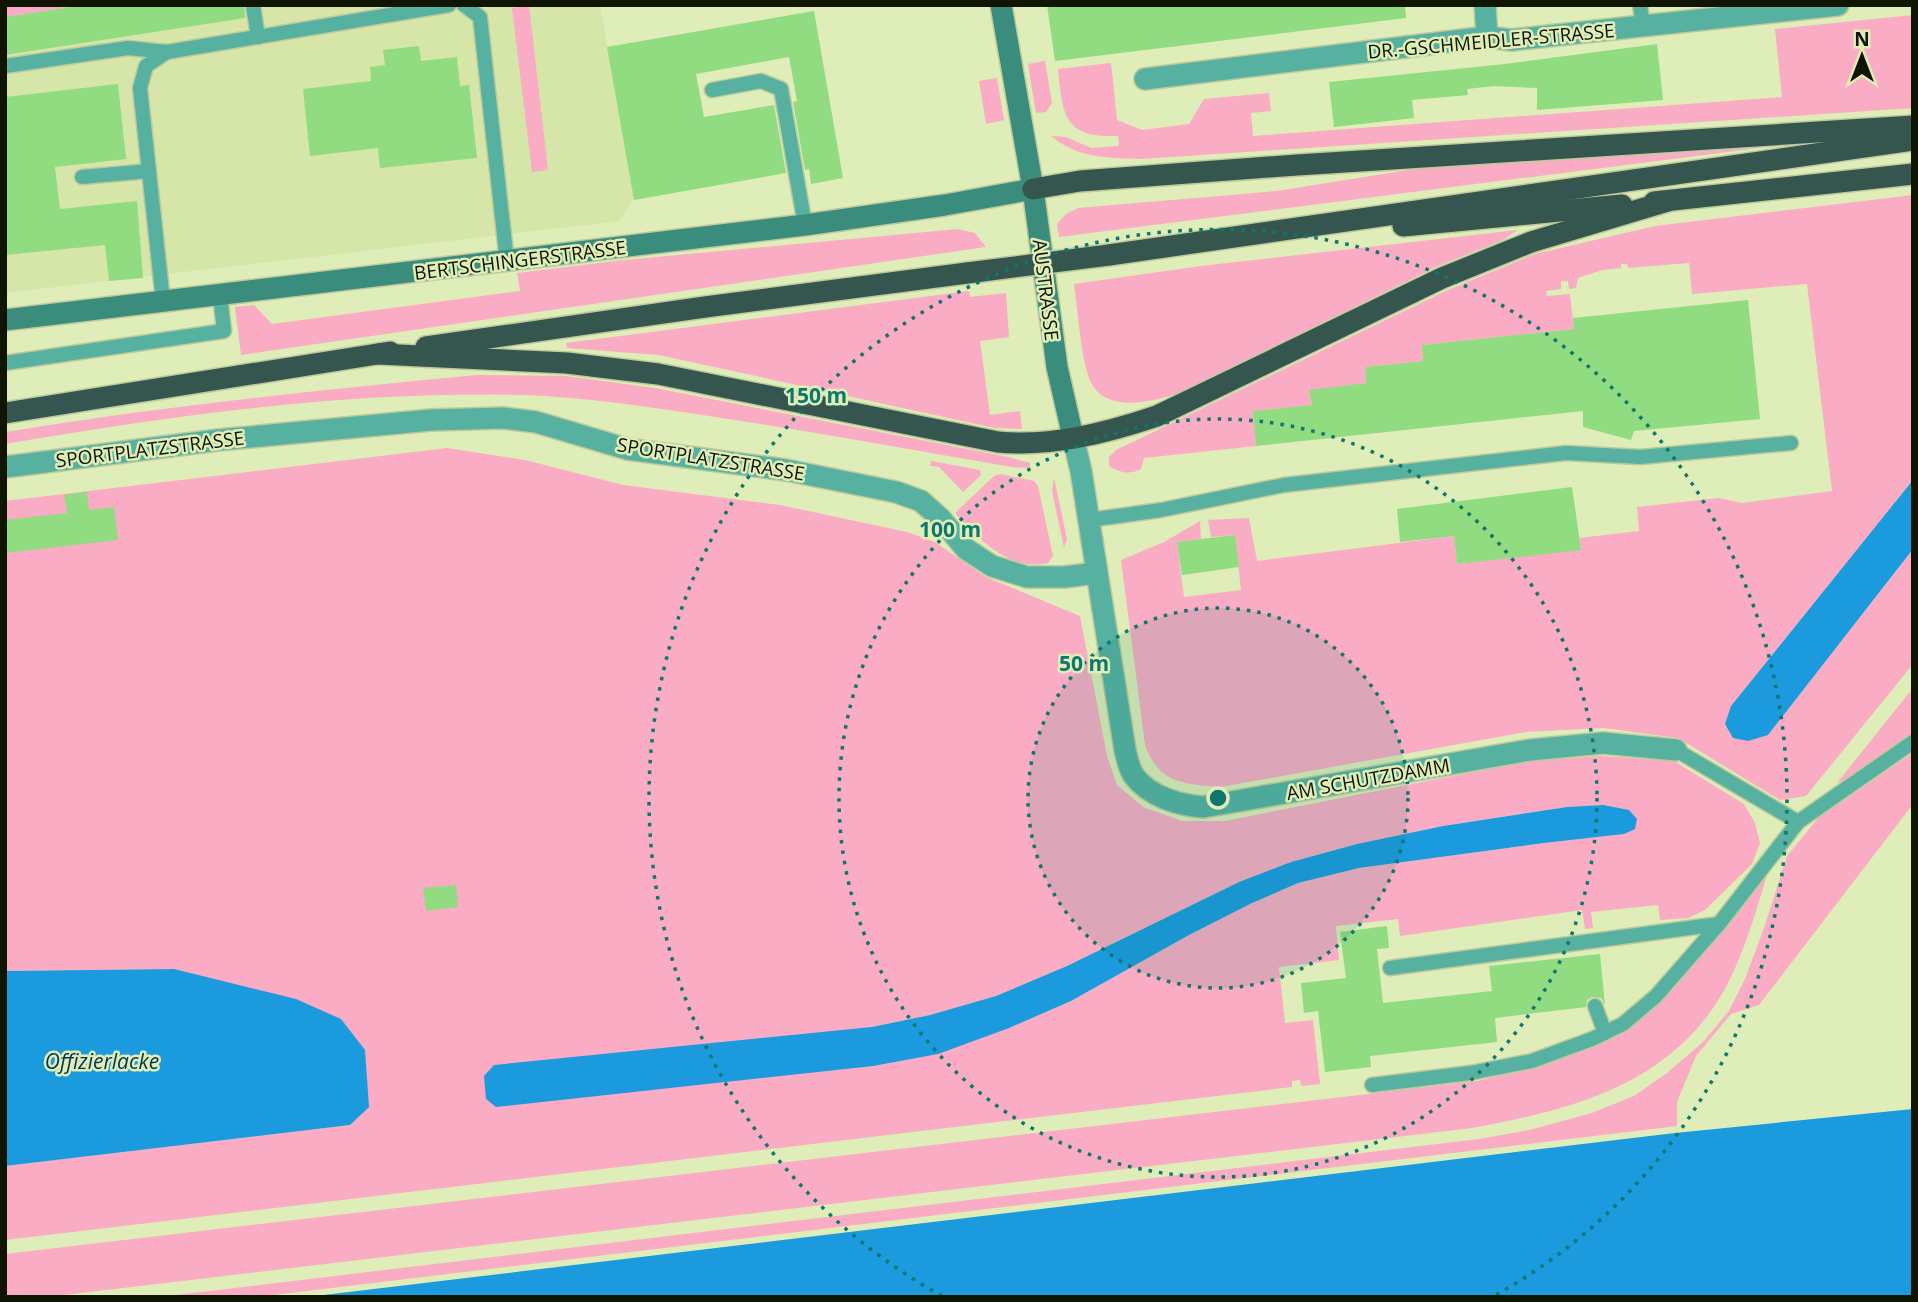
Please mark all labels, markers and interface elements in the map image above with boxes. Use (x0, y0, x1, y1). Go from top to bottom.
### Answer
street label: DR.-GSCHMEIDLER-STRASSE (1366, 17, 1616, 65)
north arrow (1827, 21, 1897, 91)
text: N (1854, 26, 1870, 52)
street label: BERTSCHINGERSTRASSE (413, 234, 627, 286)
street label: AUSTRASSE (1027, 238, 1065, 342)
text: 150 m (785, 381, 847, 409)
street label: SPORTPLATZSTRASSE (54, 425, 246, 473)
street label: SPORTPLATZSTRASSE (615, 431, 807, 487)
text: 100 m (919, 515, 981, 543)
text: 50 m (1059, 649, 1109, 677)
street label: AM SCHUTZDAMM (1284, 752, 1452, 806)
centre of rings (1206, 786, 1230, 810)
water label: Offizierlacke (45, 1047, 159, 1075)

